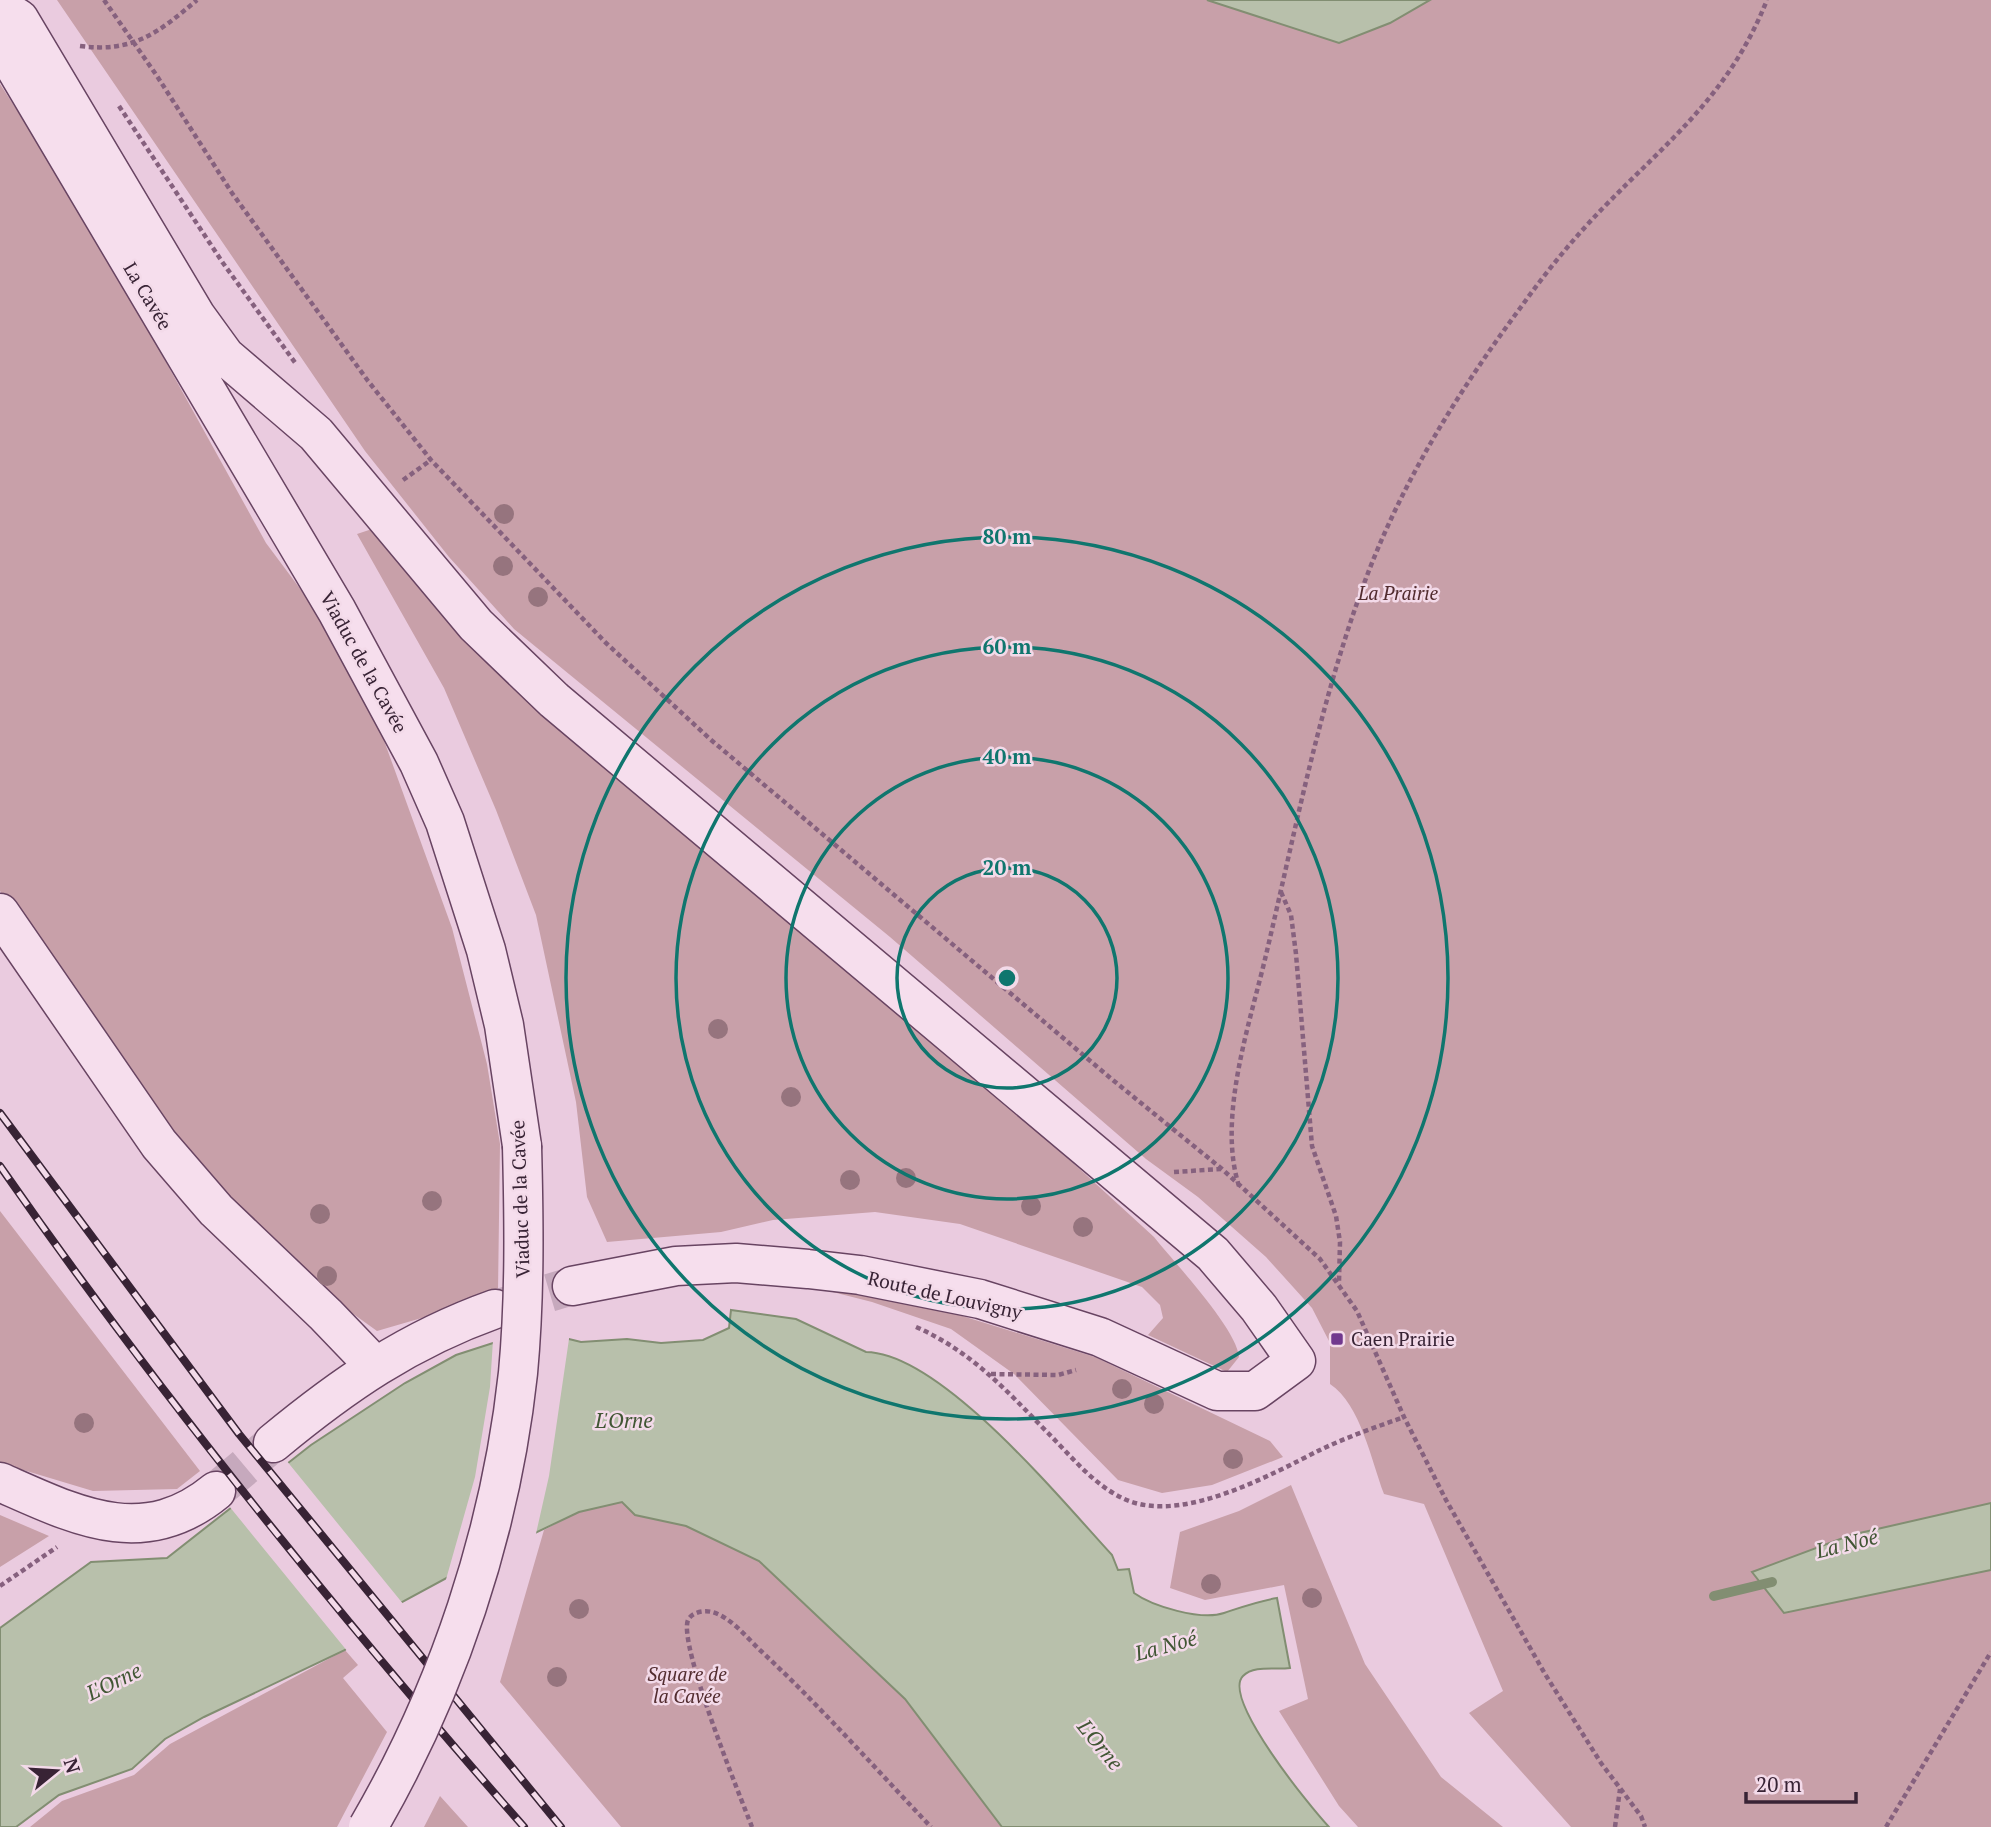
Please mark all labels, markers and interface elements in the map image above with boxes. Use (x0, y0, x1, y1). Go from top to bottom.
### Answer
street label: La Cavée (118, 257, 178, 334)
text: 80 m (983, 522, 1032, 550)
park label: La Prairie (1357, 580, 1438, 605)
street label: Viaduc de la Cavée (315, 587, 414, 737)
text: 60 m (983, 632, 1032, 660)
text: 40 m (983, 742, 1032, 770)
text: 20 m (983, 853, 1032, 881)
centre of rings (995, 966, 1019, 990)
street label: Viaduc de la Cavée (504, 1120, 535, 1278)
street label: Route de Louvigny (866, 1265, 1025, 1324)
place label: Caen Prairie (1351, 1326, 1455, 1351)
marker: Caen Prairie (1329, 1331, 1345, 1347)
water label: L'Orne (594, 1406, 653, 1434)
water label: La Noé (1812, 1522, 1881, 1564)
water label: La Noé (1131, 1623, 1200, 1667)
water label: L'Orne (81, 1656, 146, 1707)
park label: Square de la Cavée (647, 1661, 727, 1708)
water label: L'Orne (1071, 1712, 1130, 1776)
north arrow (21, 1736, 91, 1806)
text: N (59, 1755, 87, 1777)
scale bar (1746, 1760, 1856, 1804)
text: 20 m (1756, 1770, 1802, 1798)

